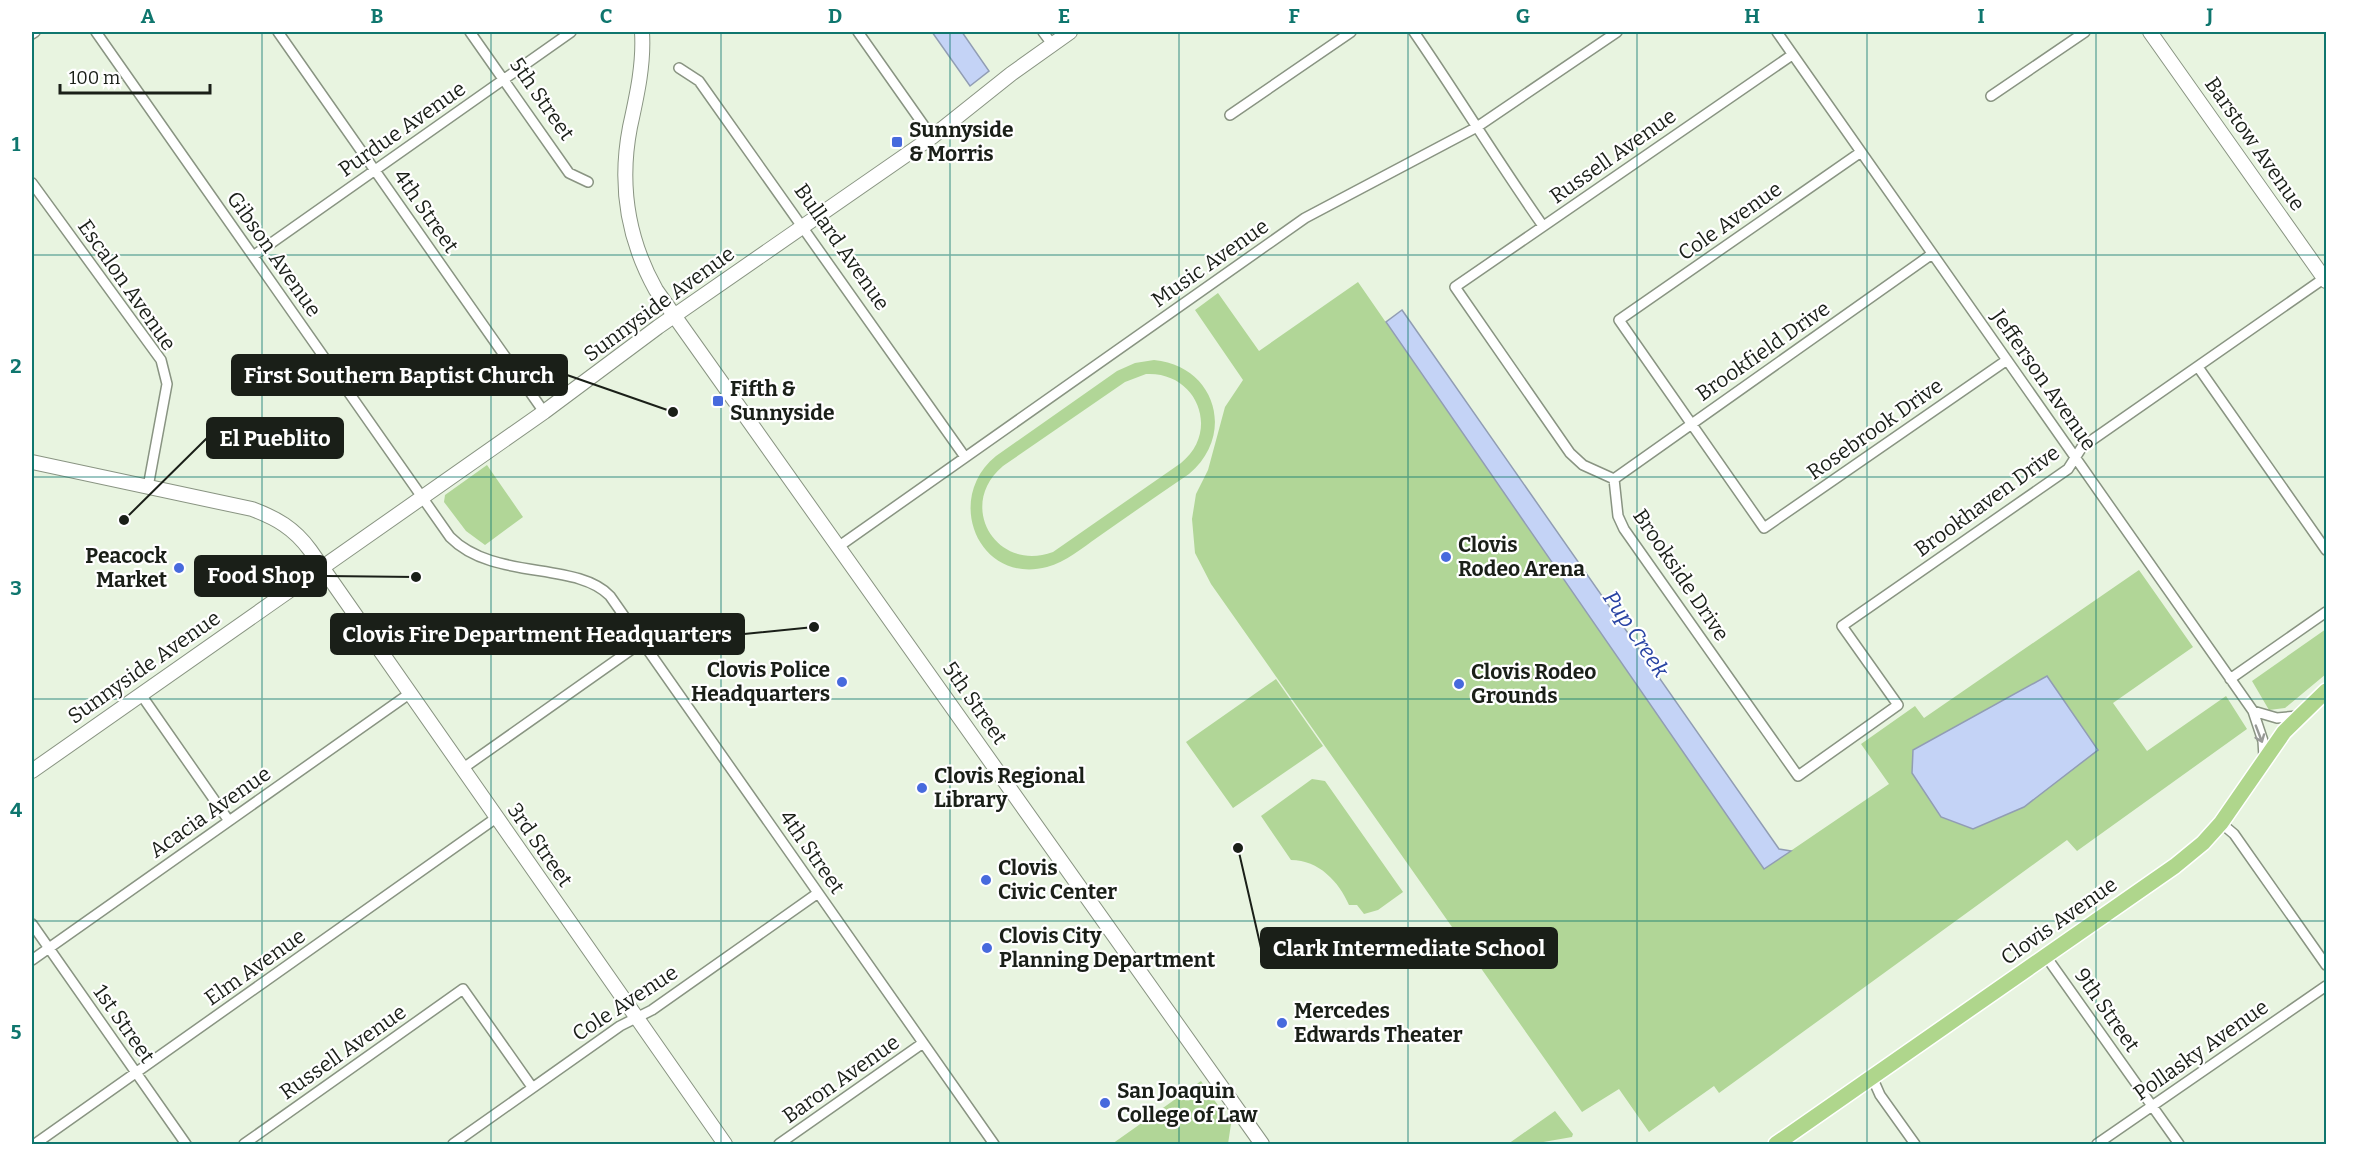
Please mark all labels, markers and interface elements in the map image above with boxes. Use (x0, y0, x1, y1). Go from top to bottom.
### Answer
text: A (141, 4, 156, 28)
text: B (371, 4, 384, 28)
text: C (600, 4, 612, 28)
text: D (828, 4, 842, 28)
text: E (1058, 4, 1070, 28)
text: F (1288, 4, 1300, 28)
text: G (1516, 4, 1530, 28)
text: H (1744, 4, 1760, 28)
text: I (1977, 4, 1985, 28)
text: J (2206, 4, 2214, 28)
street label: 5th Street (504, 53, 580, 146)
scale bar (60, 57, 210, 95)
text: 100 m (69, 67, 120, 89)
street label: Barstow Avenue (2199, 72, 2311, 216)
street label: Purdue Avenue (333, 76, 471, 182)
street label: Russell Avenue (1545, 103, 1681, 209)
place label: Sunnyside & Morris (909, 117, 1014, 167)
text: 1 (12, 132, 21, 156)
marker: Sunnyside & Morris (890, 135, 904, 149)
street label: 4th Street (388, 164, 464, 258)
street label: Cole Avenue (1673, 176, 1787, 266)
street label: Bullard Avenue (789, 179, 895, 315)
street label: Gibson Avenue (221, 186, 327, 322)
street label: Music Avenue (1146, 213, 1274, 313)
street label: Escalon Avenue (72, 214, 182, 356)
street label: Sunnyside Avenue (579, 241, 739, 367)
street label: Brookfield Drive (1691, 295, 1835, 407)
street label: Jefferson Avenue (1985, 304, 2102, 456)
text: 2 (10, 354, 22, 378)
callout: First Southern Baptist Church (232, 355, 567, 395)
text: First Southern Baptist Church (244, 362, 554, 389)
street label: Rosebrook Drive (1802, 372, 1948, 486)
place label: Fifth & Sunnyside (730, 376, 835, 426)
marker: Fifth & Sunnyside (711, 394, 725, 408)
callout: El Pueblito (207, 418, 343, 458)
text: El Pueblito (219, 425, 331, 452)
street label: Brookhaven Drive (1909, 440, 2065, 562)
street label: Brookside Drive (1627, 504, 1735, 646)
place label: Clovis Rodeo Arena (1458, 532, 1585, 582)
place label: Peacock Market (85, 543, 168, 593)
marker: Clovis Rodeo Arena (1439, 550, 1453, 564)
callout: Food Shop (195, 556, 326, 596)
marker: Peacock Market (172, 561, 186, 575)
text: Food Shop (207, 562, 315, 589)
text: 3 (10, 576, 22, 600)
water label: Pup Creek (1597, 586, 1675, 683)
street label: Sunnyside Avenue (63, 605, 225, 729)
callout: Clovis Fire Department Headquarters (331, 614, 744, 654)
text: Clovis Fire Department Headquarters (342, 621, 732, 648)
place label: Clovis Police Headquarters (691, 657, 830, 707)
street label: 5th Street (937, 657, 1013, 750)
place label: Clovis Rodeo Grounds (1471, 659, 1596, 709)
marker: Clovis Police Headquarters (835, 675, 849, 689)
marker: Clovis Rodeo Grounds (1452, 677, 1466, 691)
one-way arrow (2254, 724, 2265, 743)
street label: Acacia Avenue (144, 761, 276, 863)
place label: Clovis Regional Library (934, 763, 1086, 813)
marker: Clovis Regional Library (915, 781, 929, 795)
text: 4 (10, 798, 22, 822)
street label: 3rd Street (502, 798, 578, 892)
street label: 4th Street (774, 805, 850, 899)
place label: Clovis Civic Center (998, 855, 1117, 905)
street label: Clovis Avenue (1996, 871, 2122, 971)
marker: Clovis Civic Center (979, 873, 993, 887)
street label: Elm Avenue (200, 923, 310, 1011)
place label: Clovis City Planning Department (999, 923, 1216, 973)
callout: Clark Intermediate School (1261, 928, 1557, 968)
text: Clark Intermediate School (1273, 935, 1545, 962)
marker: Clovis City Planning Department (980, 941, 994, 955)
street label: Cole Avenue (567, 959, 683, 1047)
street label: 9th Street (2069, 963, 2145, 1057)
street label: 1st Street (88, 980, 161, 1069)
street label: Pollasky Avenue (2129, 994, 2273, 1106)
place label: Mercedes Edwards Theater (1294, 998, 1463, 1048)
street label: Russell Avenue (275, 999, 411, 1105)
marker: Mercedes Edwards Theater (1275, 1016, 1289, 1030)
text: 5 (11, 1020, 22, 1044)
street label: Baron Avenue (778, 1029, 904, 1129)
place label: San Joaquin College of Law (1117, 1078, 1258, 1128)
marker: San Joaquin College of Law (1098, 1096, 1112, 1110)

